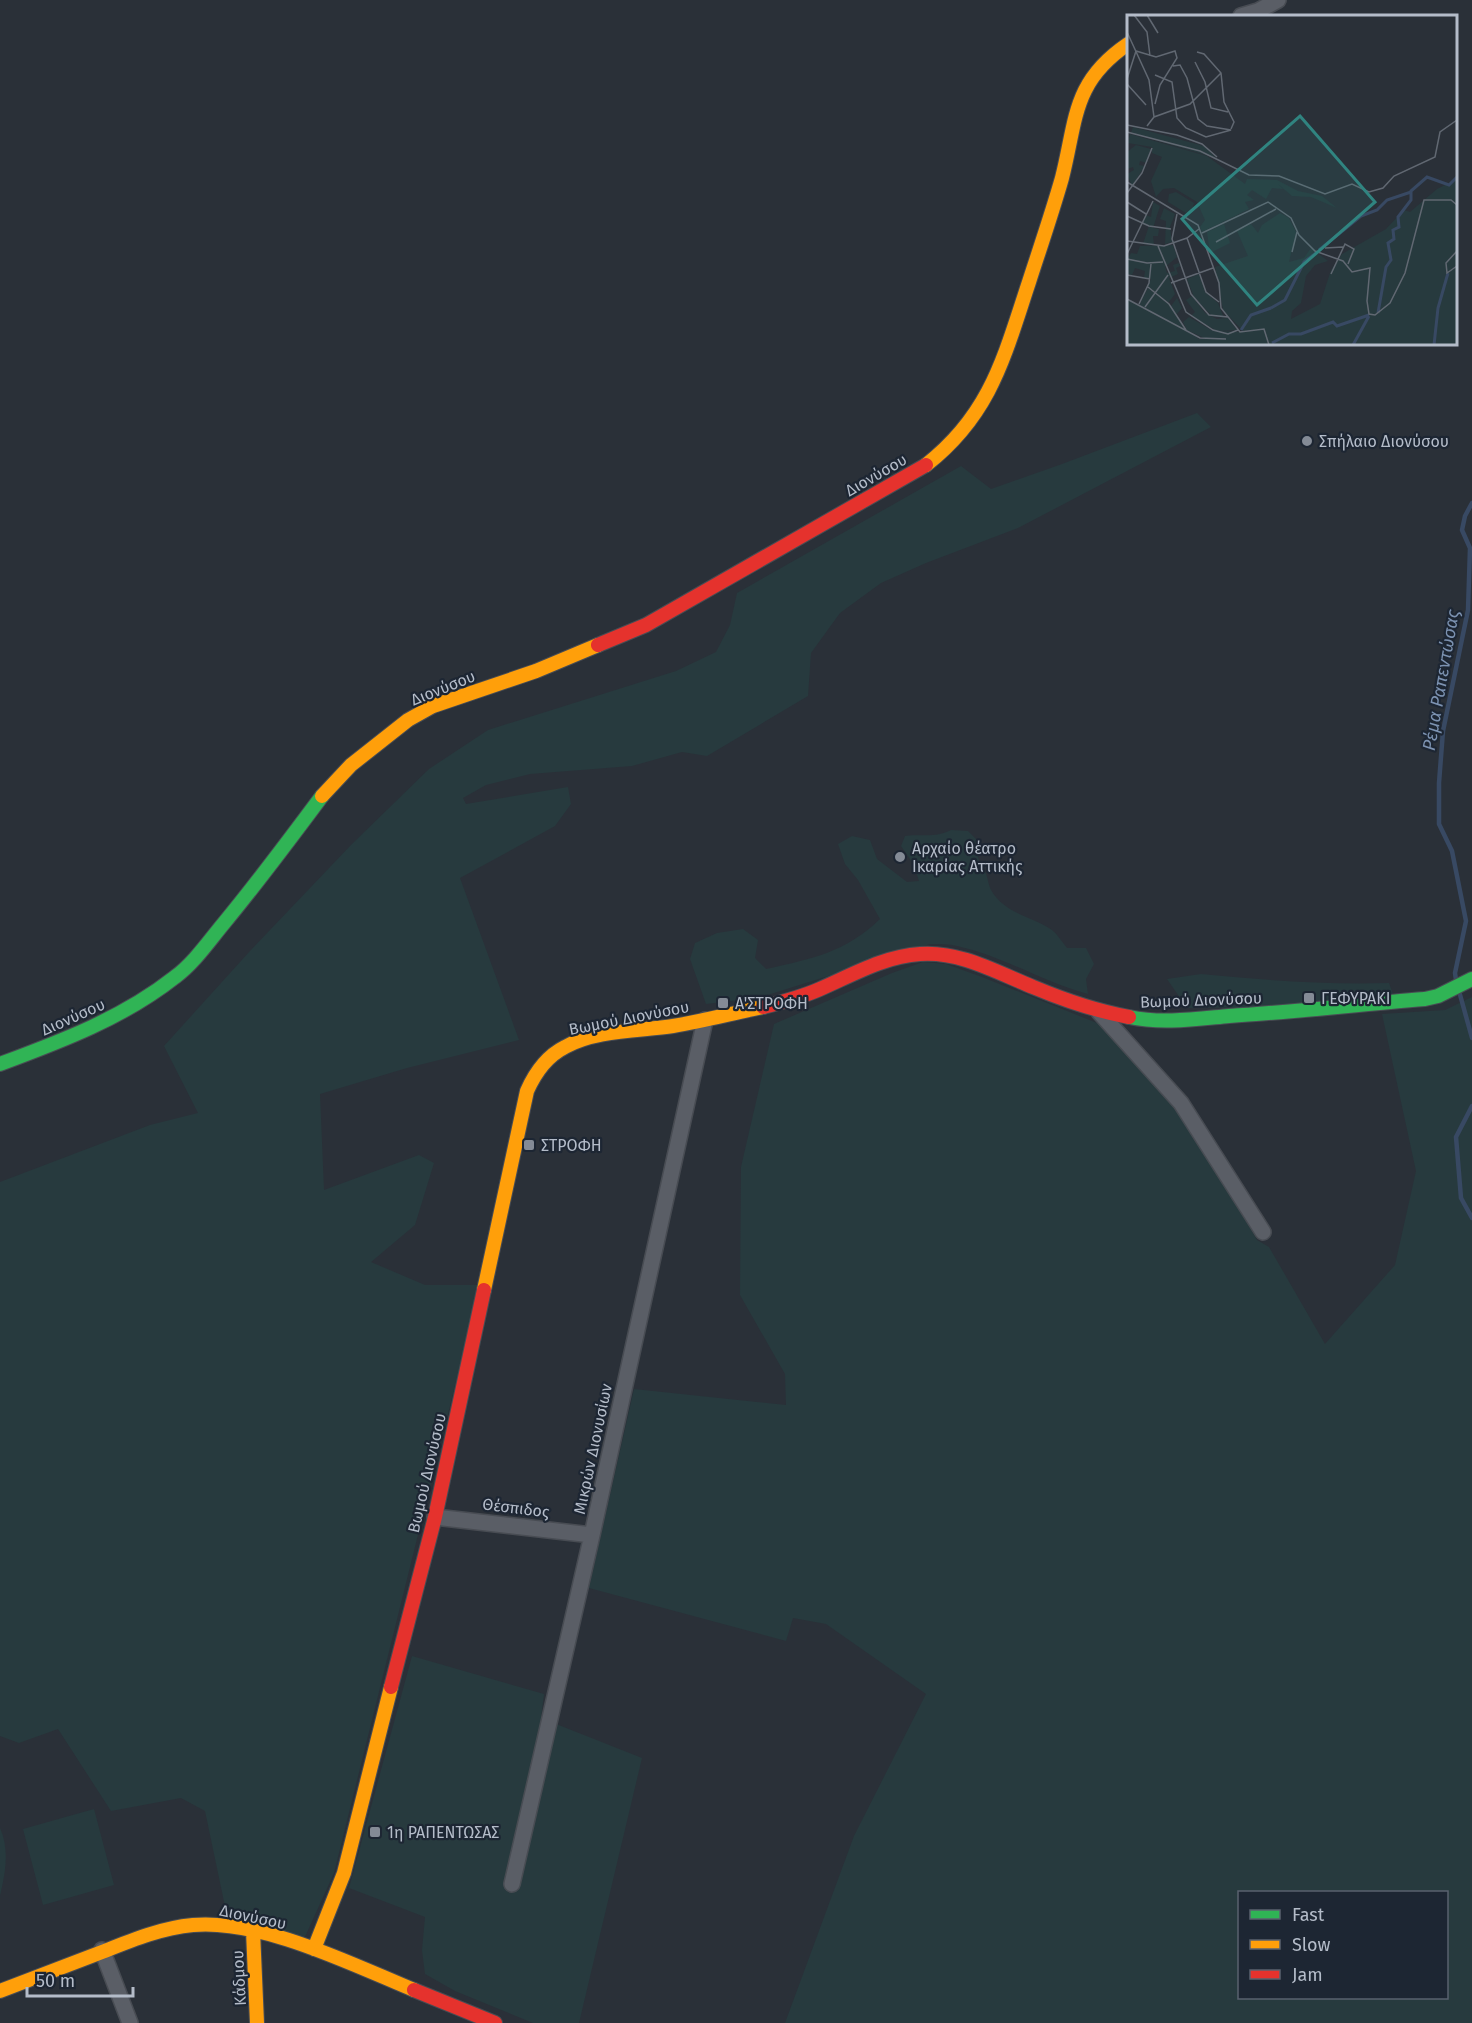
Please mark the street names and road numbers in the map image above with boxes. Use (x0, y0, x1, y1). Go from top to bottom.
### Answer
street label: Διονύσου (842, 450, 910, 500)
street label: Διονύσου (408, 666, 478, 710)
street label: Βωμού Διονύσου (1140, 988, 1262, 1012)
street label: Διονύσου (38, 995, 108, 1039)
street label: Βωμού Διονύσου (567, 997, 691, 1039)
street label: Μικρών Διονυσίων (570, 1382, 616, 1516)
street label: Βωμού Διονύσου (404, 1411, 450, 1535)
street label: Θέσπιδος (481, 1494, 551, 1522)
street label: Διονύσου (218, 1901, 288, 1933)
street label: Κάδμου (228, 1950, 250, 2006)

